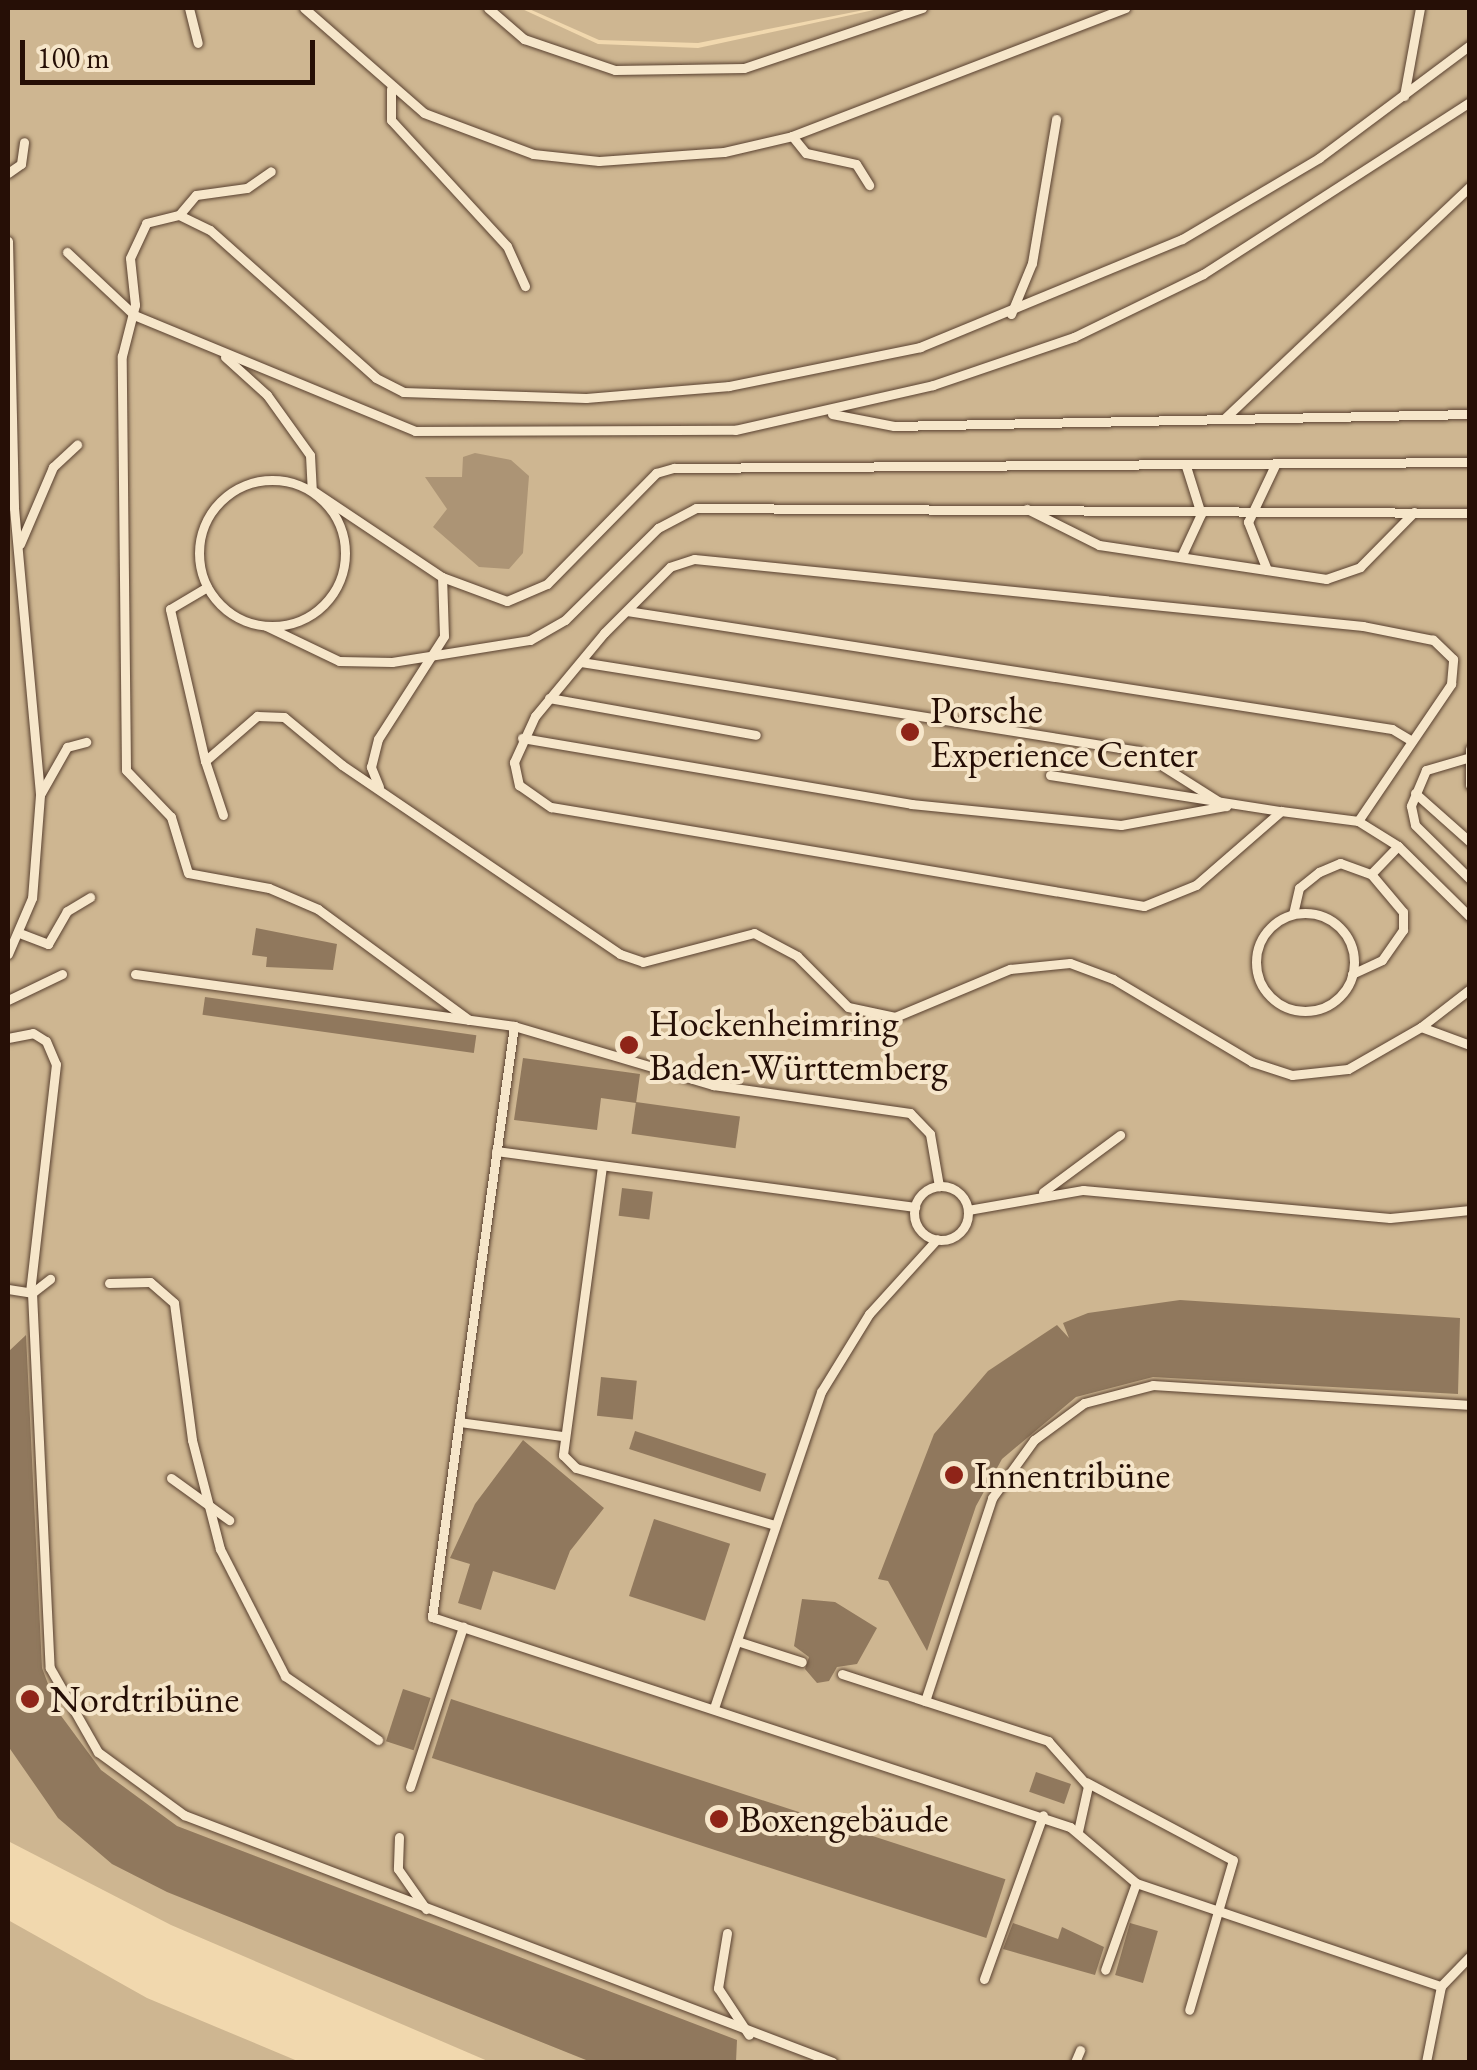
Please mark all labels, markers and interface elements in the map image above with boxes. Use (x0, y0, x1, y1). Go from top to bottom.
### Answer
scale bar (25, 20, 320, 82)
text: 100 m (37, 38, 110, 77)
place label: Porsche Experience Center (930, 687, 1198, 776)
marker: Porsche Experience Center (899, 721, 921, 743)
place label: Hockenheimring Baden-Württemberg (649, 1000, 948, 1090)
marker: Hockenheimring Baden-Württemberg (618, 1034, 640, 1056)
place label: Innentribüne (974, 1452, 1170, 1498)
marker: Innentribüne (943, 1464, 965, 1486)
place label: Nordtribüne (50, 1676, 239, 1722)
marker: Nordtribüne (19, 1688, 41, 1710)
place label: Boxengebäude (739, 1796, 948, 1842)
marker: Boxengebäude (708, 1808, 730, 1830)

